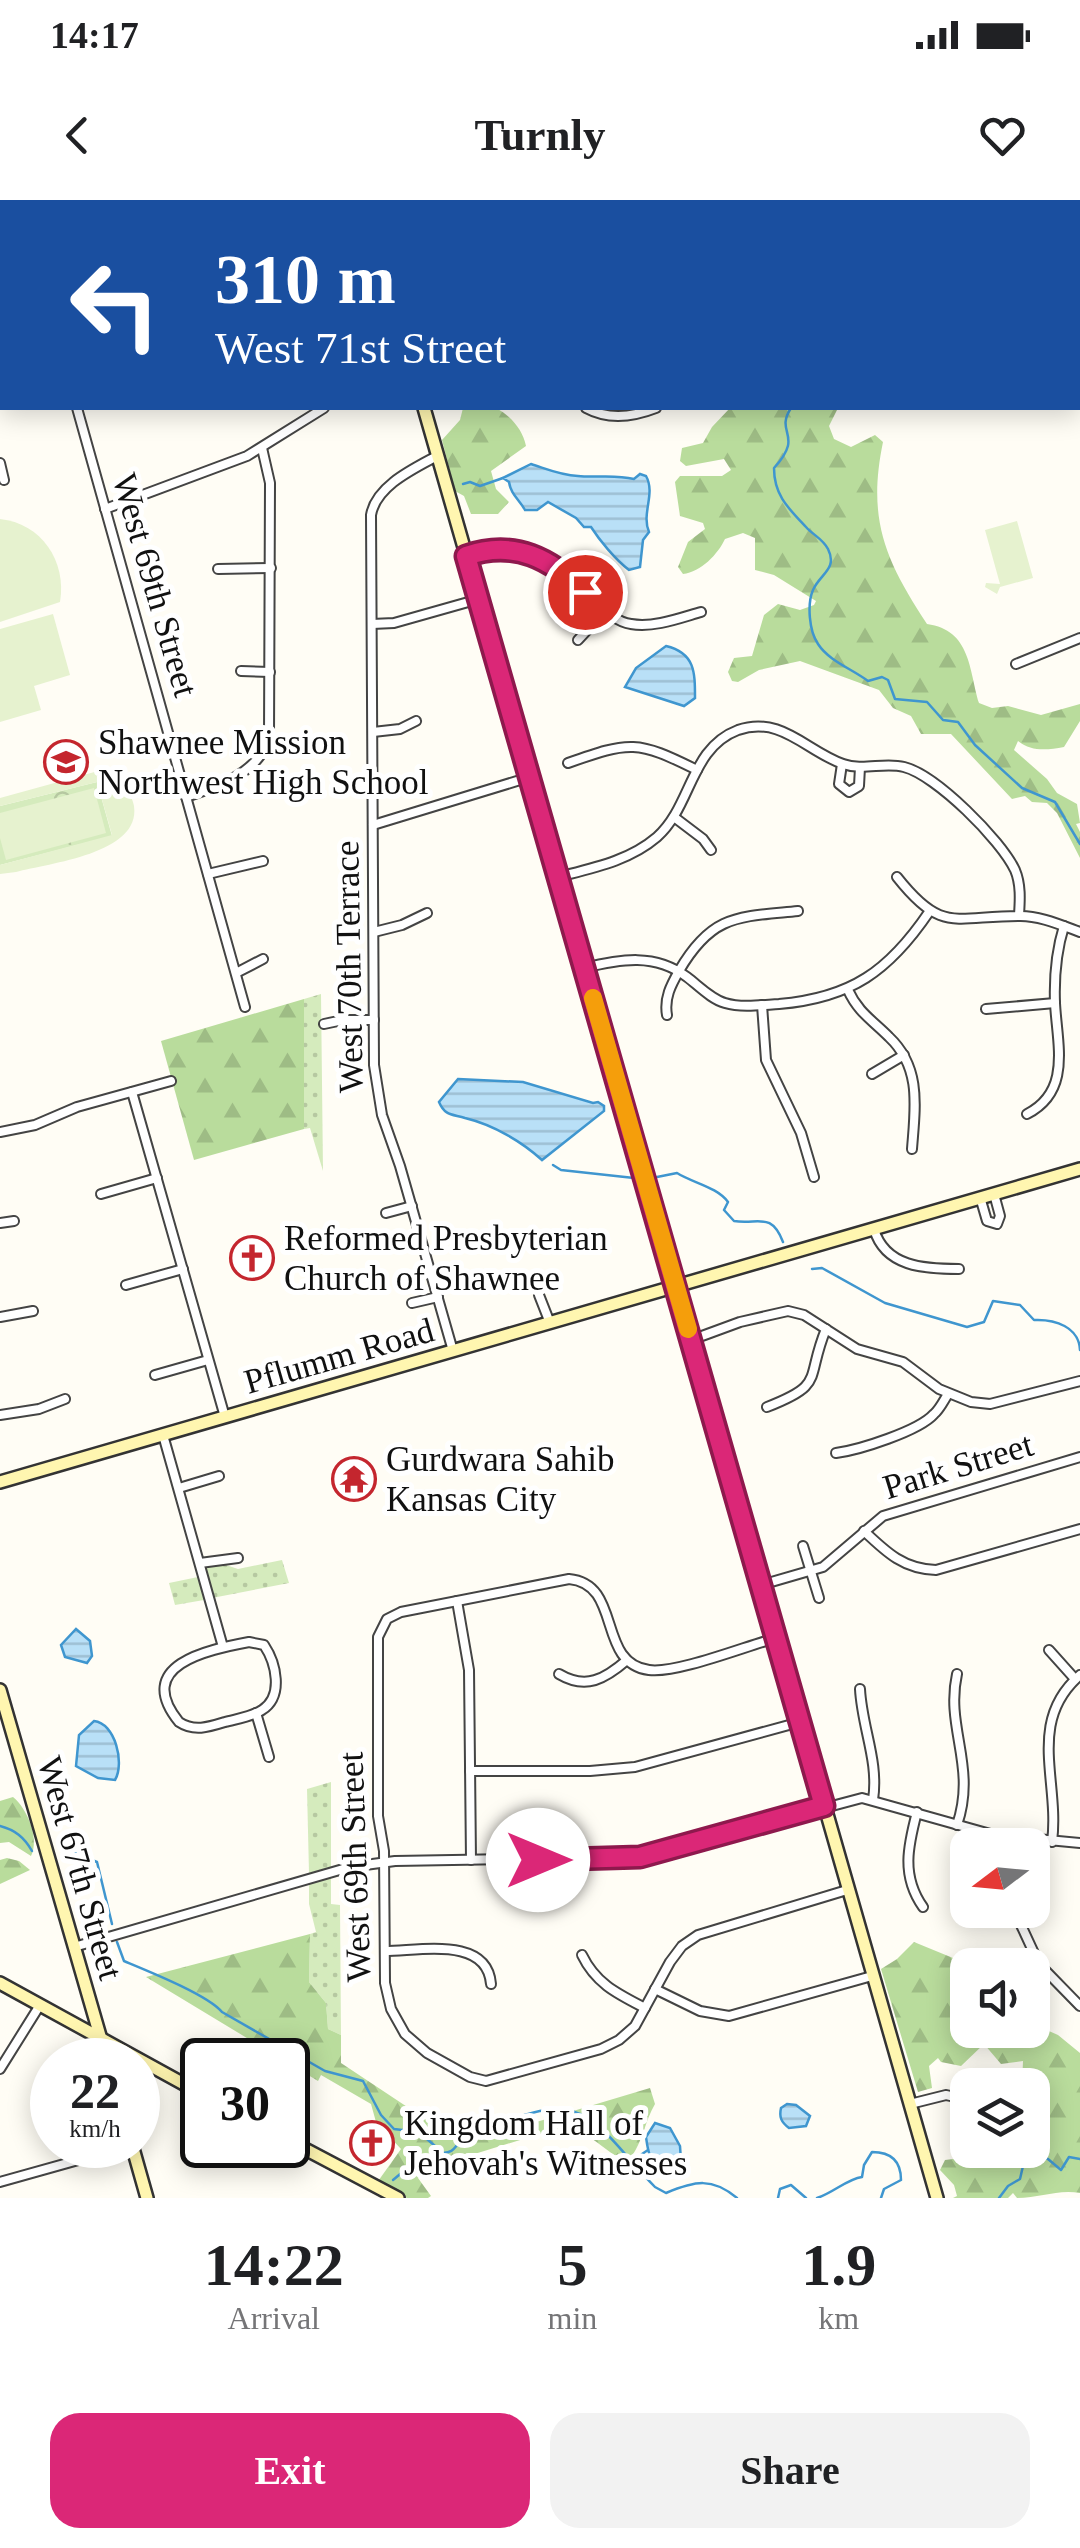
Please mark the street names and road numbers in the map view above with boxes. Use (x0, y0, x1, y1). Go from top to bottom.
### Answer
street label: West 69th Street (104, 469, 206, 701)
street label: West 70th Terrace (327, 840, 371, 1094)
street label: Pflumm Road (240, 1310, 439, 1402)
street label: Park Street (878, 1425, 1038, 1507)
street label: West 69th Street (331, 1751, 379, 1983)
street label: West 67th Street (29, 1752, 131, 1984)

